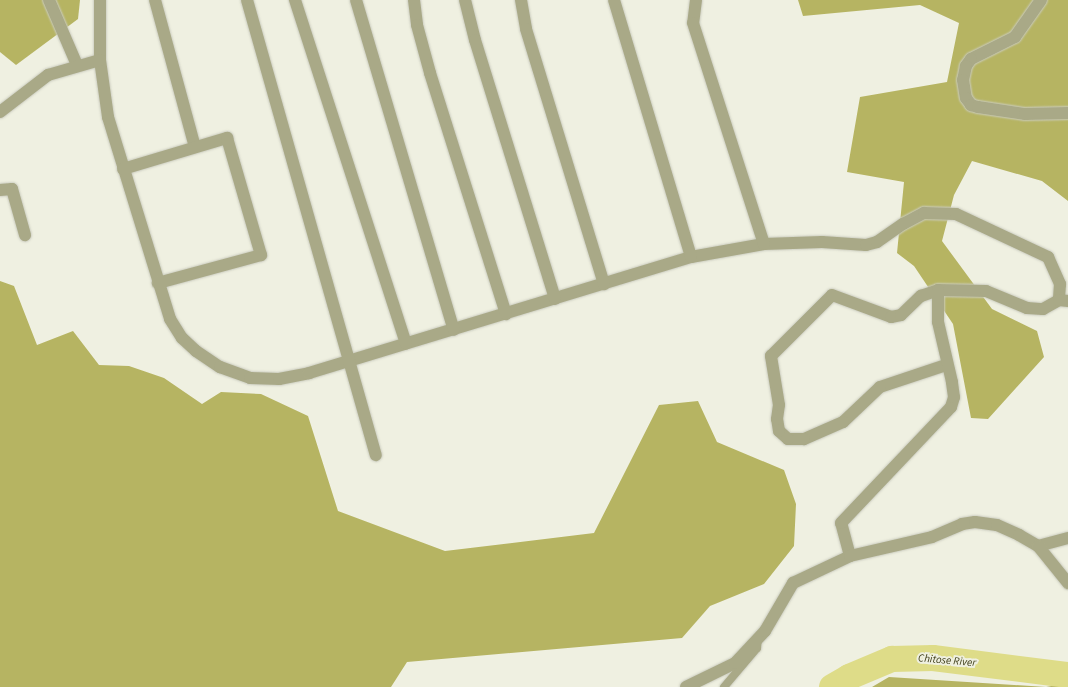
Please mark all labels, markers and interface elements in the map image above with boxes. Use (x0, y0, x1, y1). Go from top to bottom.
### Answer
water label: Chitose River (918, 652, 976, 670)

